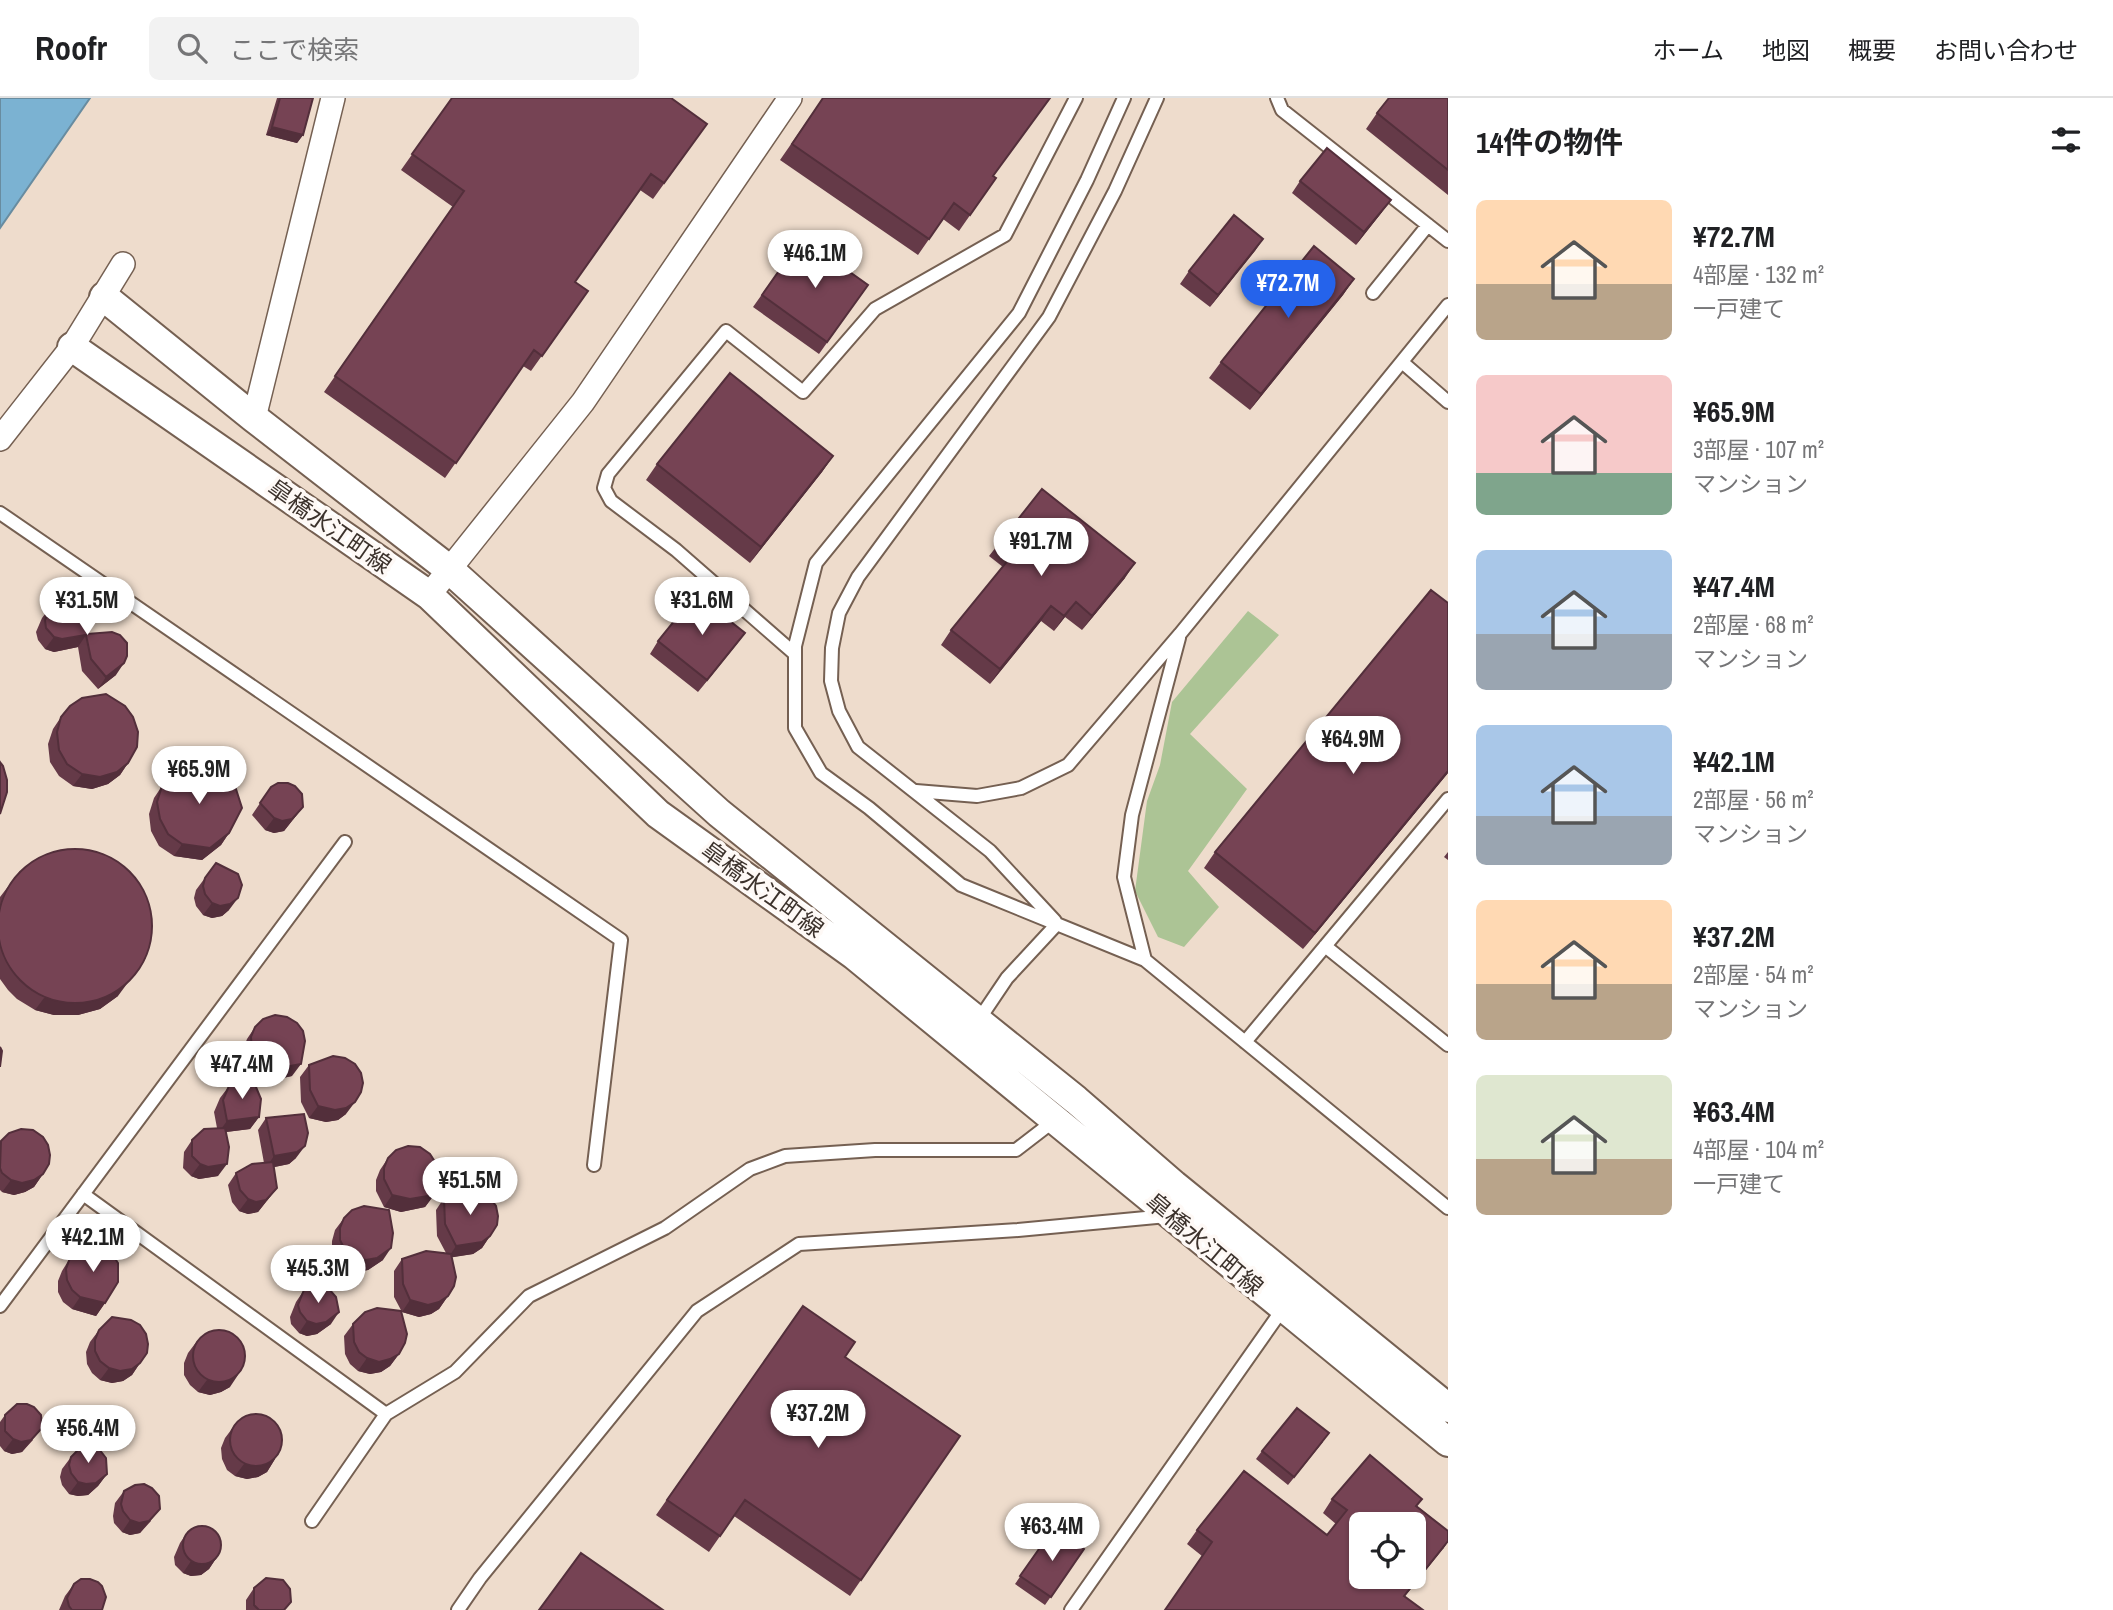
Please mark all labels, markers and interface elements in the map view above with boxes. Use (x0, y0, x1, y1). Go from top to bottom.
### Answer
search box (149, 17, 639, 80)
text: Roofr (35, 26, 107, 70)
icon: search (173, 29, 211, 67)
text: ここで検索 (229, 32, 359, 67)
text: ホーム (1653, 34, 1724, 66)
text: 地図 (1762, 34, 1810, 66)
text: 概要 (1848, 34, 1896, 66)
text: お問い合わせ (1934, 34, 2078, 66)
icon: filters (2047, 121, 2085, 159)
text: 14件の物件 (1476, 122, 1623, 162)
text: ¥72.7M (1693, 216, 1775, 256)
icon: home (1532, 228, 1616, 312)
pin: ¥46.1M (758, 230, 872, 290)
text: ¥46.1M (784, 237, 846, 268)
text: 4部屋 · 132 m² (1693, 259, 1824, 290)
pin: ¥72.7M (1231, 260, 1345, 320)
text: ¥72.7M (1257, 267, 1319, 298)
text: 一戸建て (1693, 293, 1785, 324)
text: ¥65.9M (1693, 391, 1775, 431)
icon: home (1532, 403, 1616, 487)
text: 3部屋 · 107 m² (1693, 434, 1824, 465)
text: マンション (1693, 468, 1808, 499)
street label: 皐橋水江町線 (262, 472, 398, 580)
pin: ¥91.7M (984, 518, 1098, 578)
text: ¥91.7M (1010, 525, 1072, 556)
text: ¥47.4M (1693, 566, 1775, 606)
pin: ¥31.5M (30, 578, 144, 637)
pin: ¥31.6M (645, 578, 759, 637)
icon: home (1532, 578, 1616, 662)
text: ¥31.5M (56, 584, 118, 615)
text: ¥31.6M (671, 584, 733, 615)
text: 2部屋 · 68 m² (1693, 609, 1813, 640)
text: マンション (1693, 643, 1808, 674)
pin: ¥64.9M (1296, 716, 1410, 776)
text: ¥64.9M (1322, 723, 1384, 754)
text: ¥42.1M (1693, 741, 1775, 781)
pin: ¥65.9M (142, 746, 256, 806)
text: ¥65.9M (168, 753, 230, 784)
icon: home (1532, 753, 1616, 837)
text: 2部屋 · 56 m² (1693, 784, 1813, 815)
text: マンション (1693, 818, 1808, 849)
street label: 皐橋水江町線 (695, 834, 831, 944)
text: ¥37.2M (1693, 916, 1775, 956)
icon: home (1532, 928, 1616, 1012)
text: 2部屋 · 54 m² (1693, 959, 1813, 990)
text: マンション (1693, 993, 1808, 1024)
pin: ¥47.4M (185, 1042, 299, 1101)
text: ¥47.4M (211, 1048, 273, 1079)
text: ¥63.4M (1693, 1091, 1775, 1131)
icon: home (1532, 1103, 1616, 1187)
text: 4部屋 · 104 m² (1693, 1134, 1824, 1165)
pin: ¥51.5M (413, 1158, 527, 1217)
text: ¥51.5M (439, 1164, 501, 1195)
text: 一戸建て (1693, 1168, 1785, 1199)
street label: 皐橋水江町線 (1140, 1185, 1270, 1303)
pin: ¥42.1M (36, 1214, 150, 1274)
text: ¥42.1M (62, 1221, 124, 1252)
pin: ¥45.3M (261, 1246, 375, 1305)
text: ¥45.3M (287, 1252, 349, 1283)
pin: ¥37.2M (761, 1390, 875, 1450)
text: ¥37.2M (787, 1397, 849, 1428)
pin: ¥56.4M (31, 1406, 145, 1465)
text: ¥56.4M (57, 1412, 119, 1443)
pin: ¥63.4M (995, 1504, 1109, 1563)
text: ¥63.4M (1021, 1510, 1083, 1541)
map controls (1349, 1512, 1426, 1589)
button: locate (1349, 1512, 1426, 1589)

